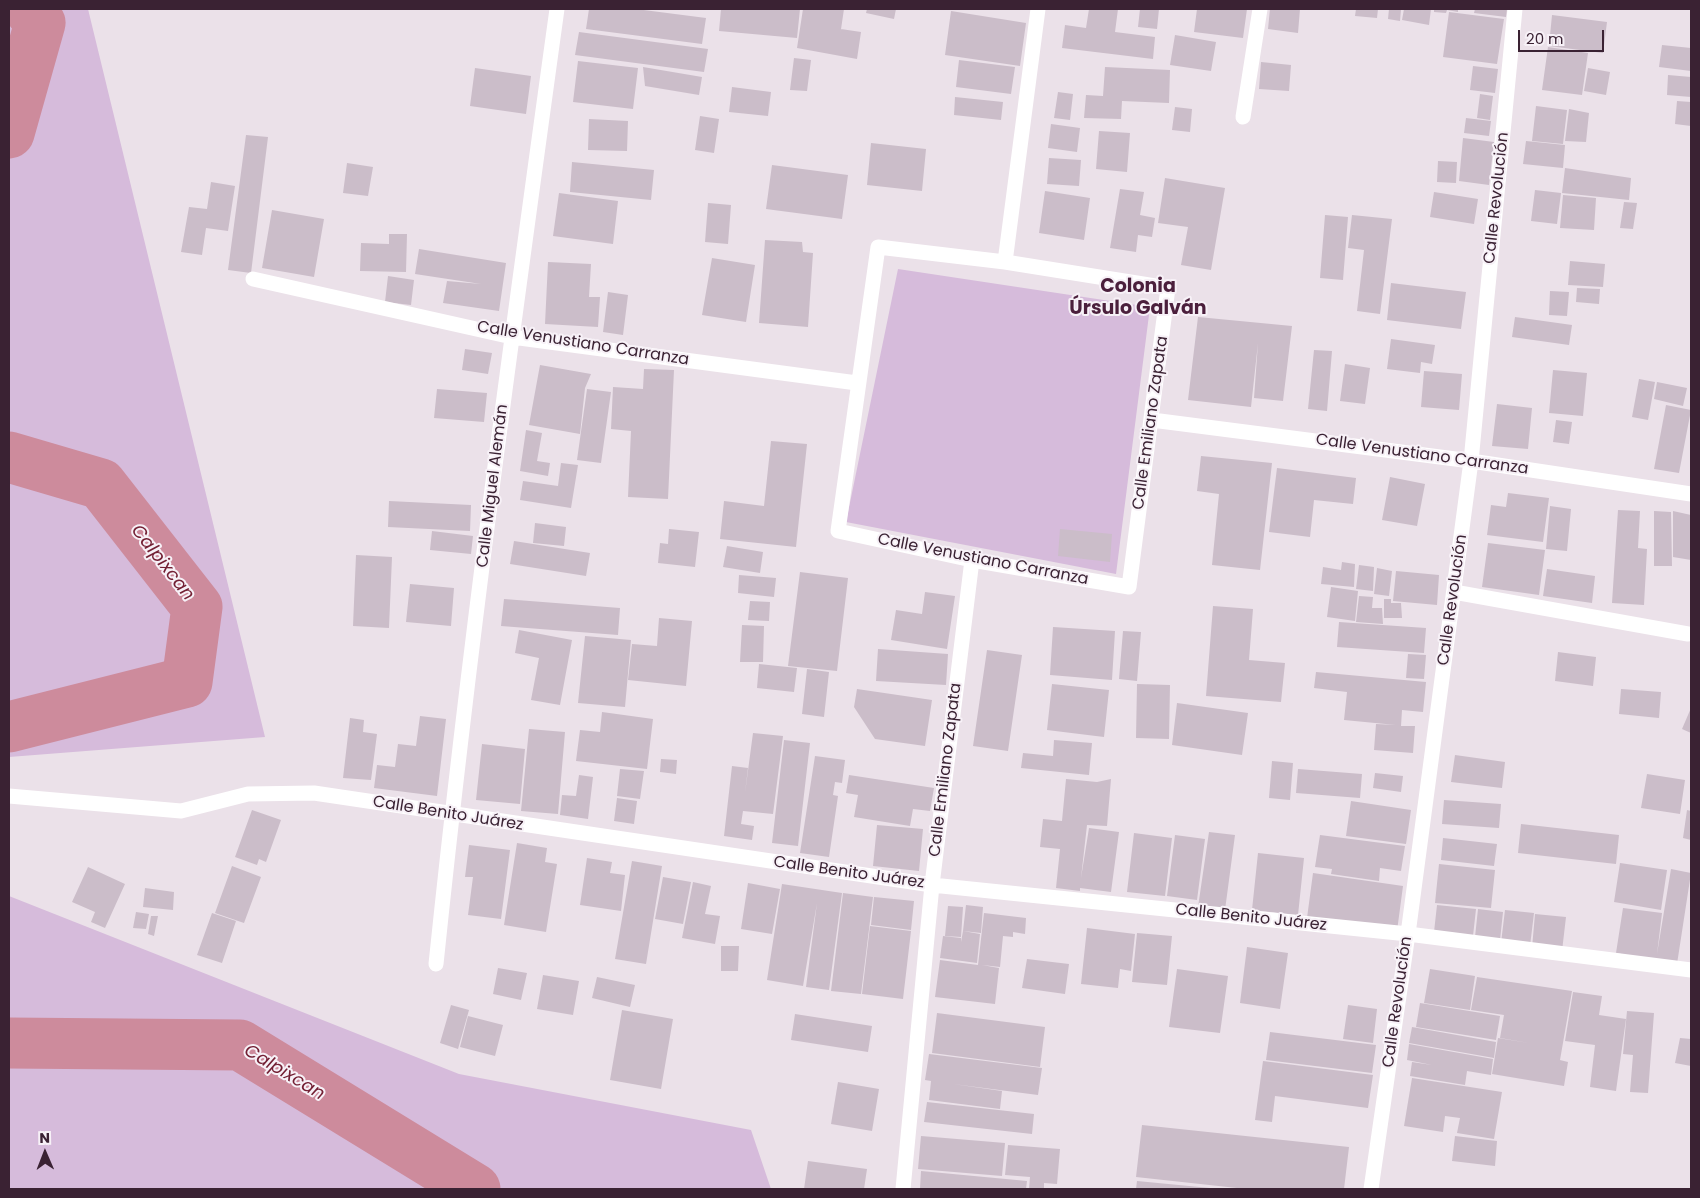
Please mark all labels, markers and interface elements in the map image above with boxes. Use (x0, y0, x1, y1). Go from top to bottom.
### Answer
scale bar (1520, 20, 1606, 52)
text: 20 m (1526, 28, 1564, 49)
street label: Calle Revolución (1481, 131, 1513, 265)
district label: Colonia Úrsulo Galván (1069, 276, 1207, 320)
street label: Calle Venustiano Carranza (476, 318, 690, 370)
street label: Calle Emiliano Zapata (1129, 335, 1173, 511)
street label: Calle Miguel Alemán (473, 403, 513, 569)
street label: Calle Venustiano Carranza (1315, 431, 1529, 479)
water label: Calpixcan (126, 521, 198, 605)
street label: Calle Venustiano Carranza (876, 530, 1090, 590)
street label: Calle Revolución (1434, 533, 1472, 667)
street label: Calle Emiliano Zapata (926, 682, 966, 858)
street label: Calle Benito Juárez (371, 793, 525, 835)
street label: Calle Benito Juárez (772, 853, 926, 893)
street label: Calle Benito Juárez (1174, 900, 1328, 936)
street label: Calle Revolución (1379, 935, 1417, 1069)
water label: Calpixcan (240, 1040, 328, 1106)
north arrow (20, 1128, 70, 1178)
text: N (39, 1128, 50, 1148)

